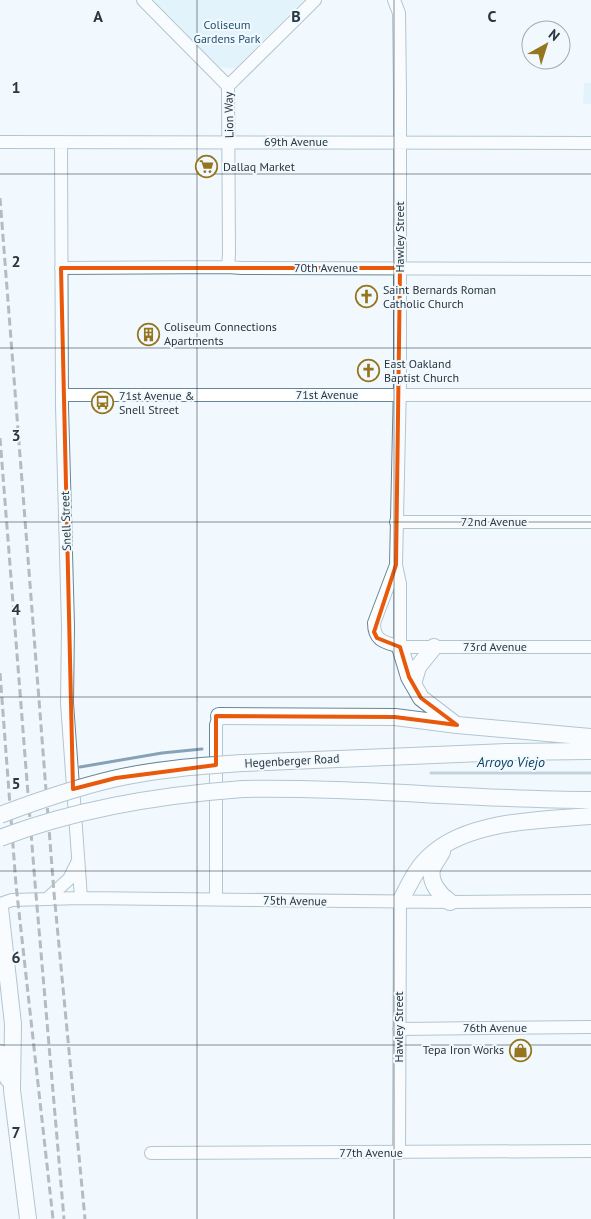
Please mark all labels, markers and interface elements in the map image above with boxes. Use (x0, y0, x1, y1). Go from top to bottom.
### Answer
text: A (93, 6, 103, 26)
text: B (291, 6, 301, 26)
text: C (488, 6, 497, 26)
park label: Coliseum Gardens Park (194, 17, 261, 46)
north arrow (521, 20, 571, 70)
text: N (545, 25, 563, 45)
text: 1 (11, 77, 21, 97)
street label: Lion Way (221, 91, 236, 138)
street label: 69th Avenue (264, 134, 328, 149)
supermarket icon: Dallaq Market (195, 155, 219, 179)
place label: Dallaq Market (223, 159, 295, 174)
street label: Hawley Street (392, 201, 407, 273)
text: 2 (11, 251, 21, 271)
street label: 70th Avenue (294, 260, 358, 275)
place label: Saint Bernards Roman Catholic Church (383, 282, 496, 311)
church icon: Saint Bernards Roman Catholic Church (355, 285, 379, 309)
place label: Coliseum Connections Apartments (164, 319, 277, 348)
building icon: Coliseum Connections Apartments (136, 322, 160, 346)
place label: East Oakland Baptist Church (384, 356, 459, 385)
church icon: East Oakland Baptist Church (356, 359, 380, 383)
street label: 71st Avenue (296, 387, 358, 402)
place label: 71st Avenue & Snell Street (119, 388, 194, 417)
bus stop icon: 71st Avenue & Snell Street (91, 391, 115, 415)
text: 3 (11, 425, 21, 445)
street label: Snell Street (57, 491, 74, 551)
street label: 72nd Avenue (461, 514, 527, 529)
text: 4 (11, 599, 21, 619)
street label: 73rd Avenue (463, 639, 527, 654)
street label: Hegenberger Road (244, 751, 340, 770)
water label: Arroyo Viejo (476, 753, 545, 771)
text: 5 (11, 773, 21, 793)
street label: 75th Avenue (263, 892, 327, 909)
text: 6 (11, 947, 21, 967)
street label: Hawley Street (391, 991, 406, 1063)
street label: 76th Avenue (463, 1020, 527, 1035)
shop icon: Tepa Iron Works (508, 1038, 532, 1062)
place label: Tepa Iron Works (423, 1042, 504, 1057)
text: 7 (11, 1122, 21, 1142)
street label: 77th Avenue (339, 1145, 403, 1160)

